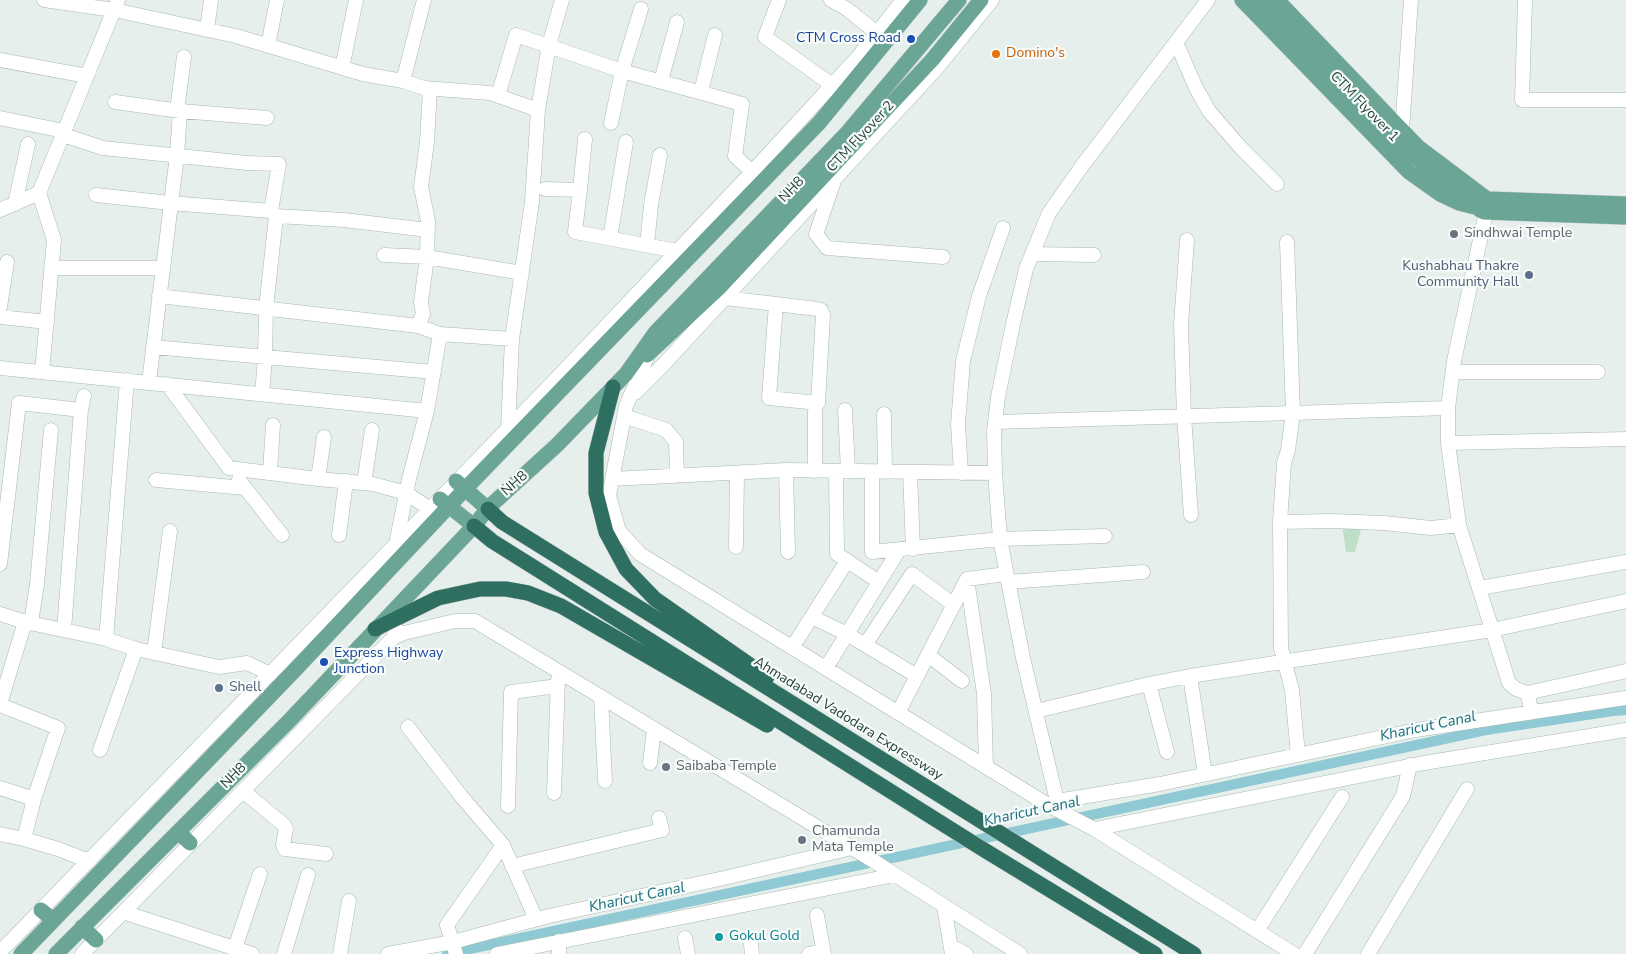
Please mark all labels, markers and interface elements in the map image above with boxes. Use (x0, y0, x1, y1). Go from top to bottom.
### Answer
place label: CTM Cross Road (796, 31, 901, 47)
marker: CTM Cross Road (905, 33, 917, 45)
place label: Domino's (1006, 46, 1065, 62)
marker: Domino's (990, 48, 1002, 60)
street label: CTM Flyover 1 (1326, 68, 1402, 146)
street label: CTM Flyover 2 (824, 98, 898, 176)
street label: NH8 (776, 174, 808, 206)
place label: Sindhwai Temple (1464, 226, 1572, 242)
marker: Sindhwai Temple (1448, 228, 1460, 240)
place label: Kushabhau Thakre Community Hall (1402, 259, 1519, 292)
marker: Kushabhau Thakre Community Hall (1523, 269, 1535, 281)
street label: NH8 (498, 468, 532, 500)
place label: Express Highway Junction (334, 646, 443, 679)
street label: Ahmadabad Vadodara Expressway (750, 654, 946, 784)
marker: Express Highway Junction (318, 656, 330, 668)
place label: Shell (229, 680, 261, 696)
marker: Shell (213, 682, 225, 694)
water label: Kharicut Canal (1378, 708, 1478, 746)
place label: Saibaba Temple (676, 759, 777, 775)
street label: NH8 (218, 760, 250, 792)
marker: Saibaba Temple (660, 761, 672, 773)
water label: Kharicut Canal (982, 793, 1082, 831)
place label: Chamunda Mata Temple (812, 824, 894, 856)
marker: Chamunda Mata Temple (796, 834, 808, 846)
water label: Kharicut Canal (587, 879, 687, 917)
place label: Gokul Gold (729, 929, 800, 945)
marker: Gokul Gold (713, 931, 725, 943)

